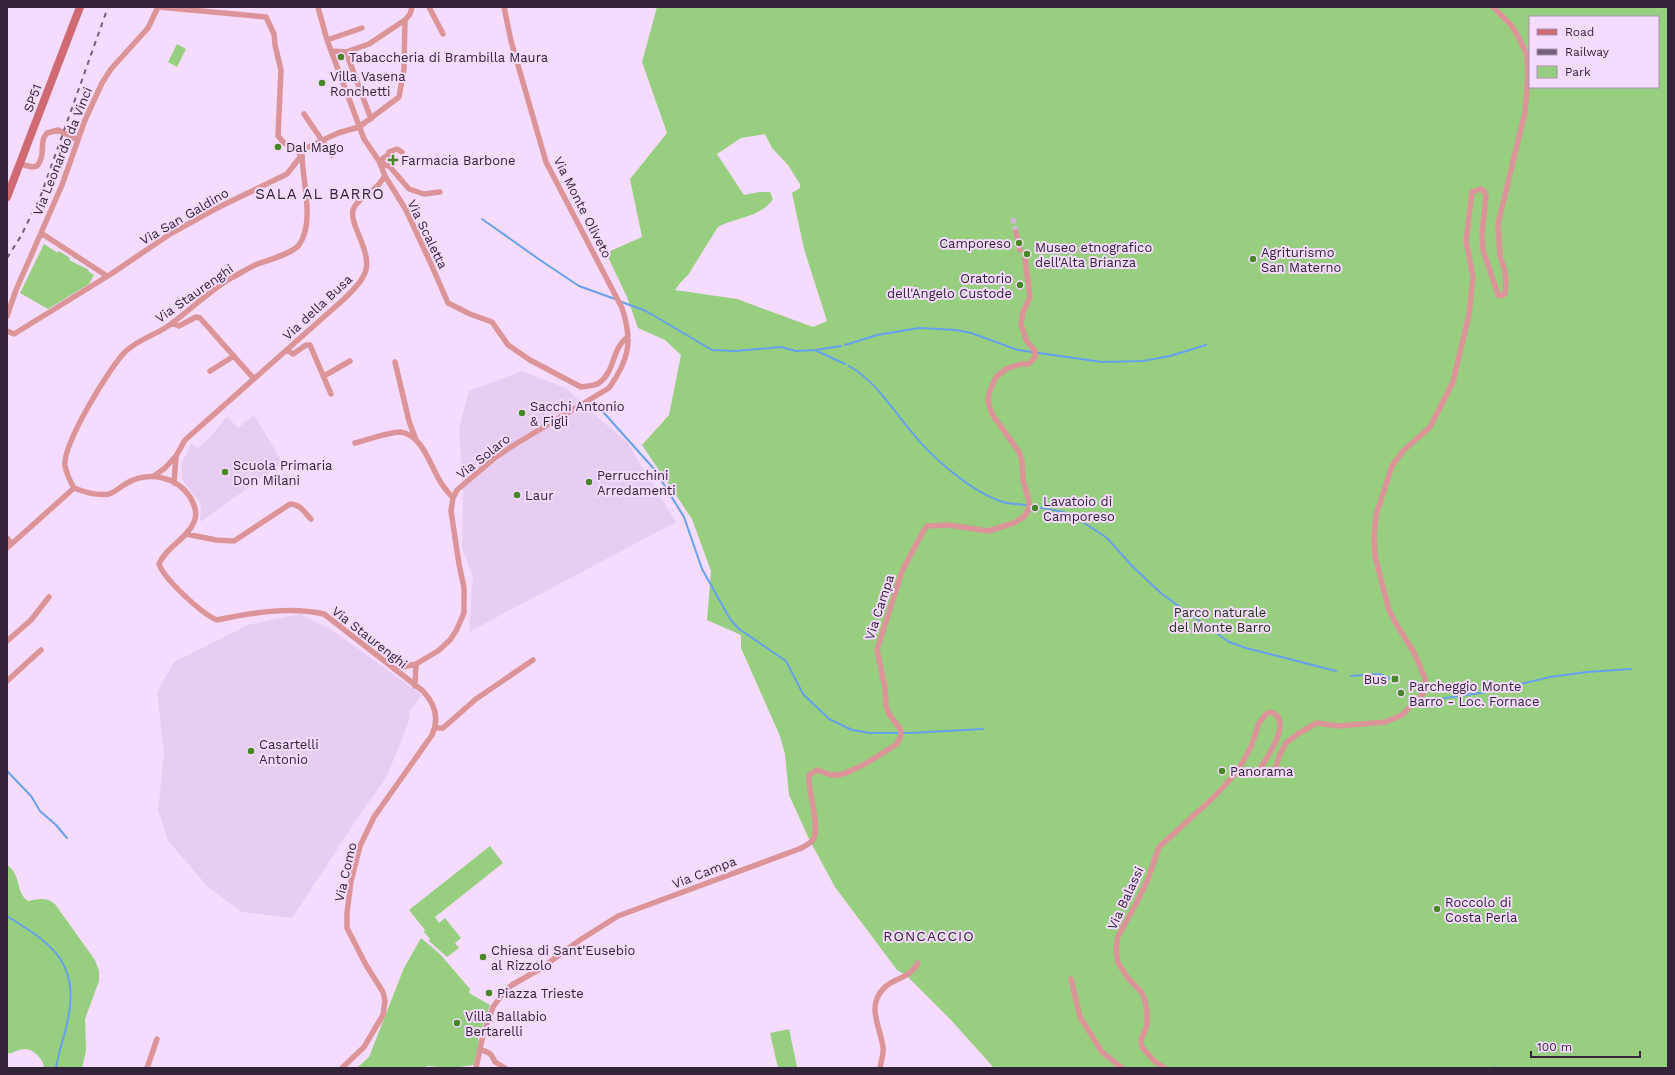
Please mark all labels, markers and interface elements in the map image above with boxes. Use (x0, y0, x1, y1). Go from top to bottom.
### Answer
legend (1529, 16, 1659, 88)
text: Road (1565, 25, 1594, 39)
text: Railway (1565, 45, 1610, 59)
place label: Tabaccheria di Brambilla Maura (349, 50, 549, 65)
marker: Tabaccheria di Brambilla Maura (336, 52, 346, 62)
text: Park (1565, 65, 1591, 79)
place label: Villa Vasena Ronchetti (330, 69, 406, 99)
marker: Villa Vasena Ronchetti (317, 78, 327, 88)
street label: SP51 (20, 82, 45, 114)
street label: Via Leonardo da Vinci (30, 85, 95, 218)
place label: Dal Mago (286, 140, 344, 155)
marker: Dal Mago (273, 142, 283, 152)
place label: Farmacia Barbone (401, 153, 516, 168)
street label: Via Monte Oliveto (550, 154, 615, 261)
marker: Farmacia Barbone (388, 155, 398, 165)
street label: Via San Galdino (137, 185, 231, 248)
district label: SALA AL BARRO (255, 185, 385, 203)
street label: Via Scaletta (404, 197, 451, 272)
place label: Camporeso (939, 236, 1011, 251)
marker: Camporeso (1014, 238, 1024, 248)
place label: Museo etnografico dell'Alta Brianza (1035, 240, 1152, 270)
place label: Agriturismo San Materno (1261, 245, 1341, 275)
marker: Museo etnografico dell'Alta Brianza (1022, 249, 1032, 259)
marker: Agriturismo San Materno (1248, 254, 1258, 264)
street label: Via Staurenghi (152, 261, 236, 326)
street label: Via della Busa (280, 271, 356, 343)
place label: Oratorio dell'Angelo Custode (887, 271, 1012, 301)
marker: Oratorio dell'Angelo Custode (1015, 280, 1025, 290)
place label: Sacchi Antonio & Figli (530, 399, 625, 429)
marker: Sacchi Antonio & Figli (517, 408, 527, 418)
street label: Via Solaro (454, 431, 513, 482)
place label: Scuola Primaria Don Milani (233, 458, 333, 488)
marker: Scuola Primaria Don Milani (220, 467, 230, 477)
place label: Perrucchini Arredamenti (597, 468, 676, 498)
marker: Perrucchini Arredamenti (584, 477, 594, 487)
place label: Laur (525, 488, 553, 503)
marker: Laur (512, 490, 522, 500)
place label: Lavatoio di Camporeso (1043, 494, 1115, 524)
marker: Lavatoio di Camporeso (1030, 503, 1040, 513)
street label: Via Campa (862, 572, 897, 642)
street label: Via Staurenghi (329, 603, 410, 672)
park label: Parco naturale del Monte Barro (1169, 605, 1271, 635)
place label: Bus (1364, 672, 1387, 687)
marker: Bus (1390, 674, 1400, 684)
place label: Parcheggio Monte Barro - Loc. Fornace (1409, 679, 1540, 709)
marker: Parcheggio Monte Barro - Loc. Fornace (1396, 688, 1406, 698)
place label: Casartelli Antonio (259, 737, 319, 767)
marker: Casartelli Antonio (246, 746, 256, 756)
place label: Panorama (1230, 764, 1294, 779)
marker: Panorama (1217, 766, 1227, 776)
street label: Via Como (331, 841, 360, 903)
street label: Via Campa (670, 853, 739, 892)
street label: Via Balassi (1104, 864, 1147, 932)
place label: Roccolo di Costa Perla (1445, 895, 1518, 925)
marker: Roccolo di Costa Perla (1432, 904, 1442, 914)
district label: RONCACCIO (883, 928, 975, 944)
place label: Chiesa di Sant'Eusebio al Rizzolo (491, 943, 635, 973)
marker: Chiesa di Sant'Eusebio al Rizzolo (478, 952, 488, 962)
place label: Piazza Trieste (497, 986, 584, 1001)
marker: Piazza Trieste (484, 988, 494, 998)
place label: Villa Ballabio Bertarelli (465, 1009, 547, 1039)
marker: Villa Ballabio Bertarelli (452, 1018, 462, 1028)
scale bar (1531, 1033, 1640, 1059)
text: 100 m (1537, 1040, 1572, 1054)

